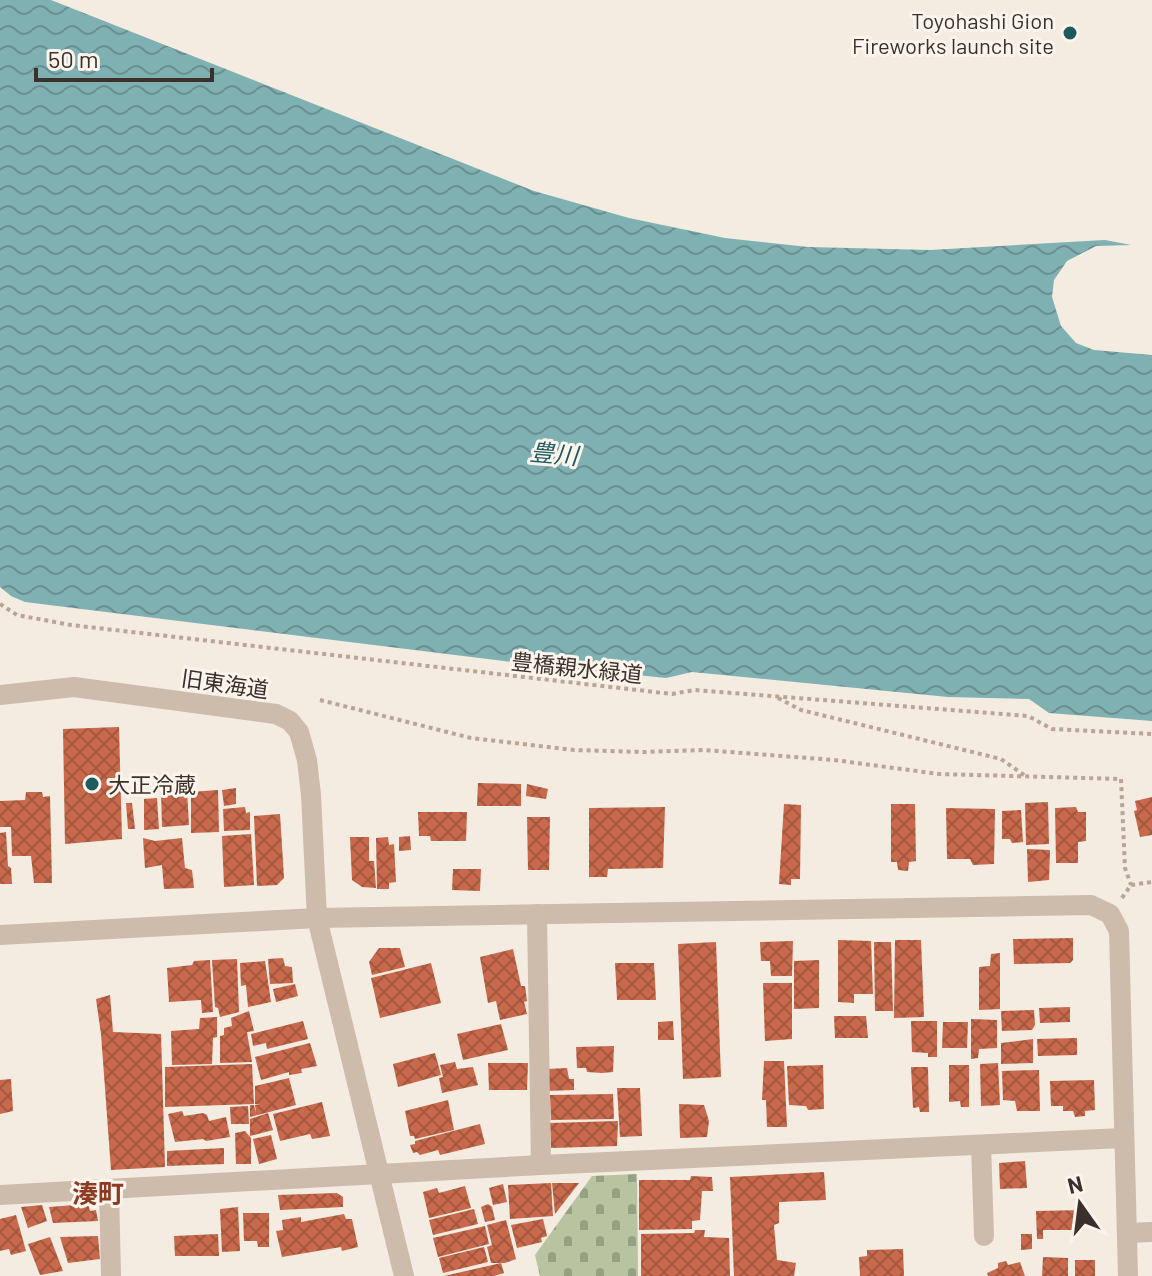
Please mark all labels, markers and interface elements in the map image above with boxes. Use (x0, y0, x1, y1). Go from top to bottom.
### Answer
place label: Toyohashi Gion Fireworks launch site (852, 7, 1054, 58)
marker: Toyohashi Gion Fireworks launch site (1061, 24, 1079, 42)
scale bar (36, 32, 212, 82)
text: 50 m (48, 44, 99, 73)
water label: 豊川 (529, 436, 582, 470)
street label: 豊橋親水緑道 (510, 647, 644, 687)
street label: 旧東海道 (180, 664, 270, 702)
place label: 大正冷蔵 (108, 771, 196, 797)
marker: 大正冷蔵 (83, 775, 101, 793)
north arrow (1040, 1164, 1120, 1244)
text: N (1065, 1169, 1085, 1198)
district label: 湊町 (72, 1177, 124, 1208)

